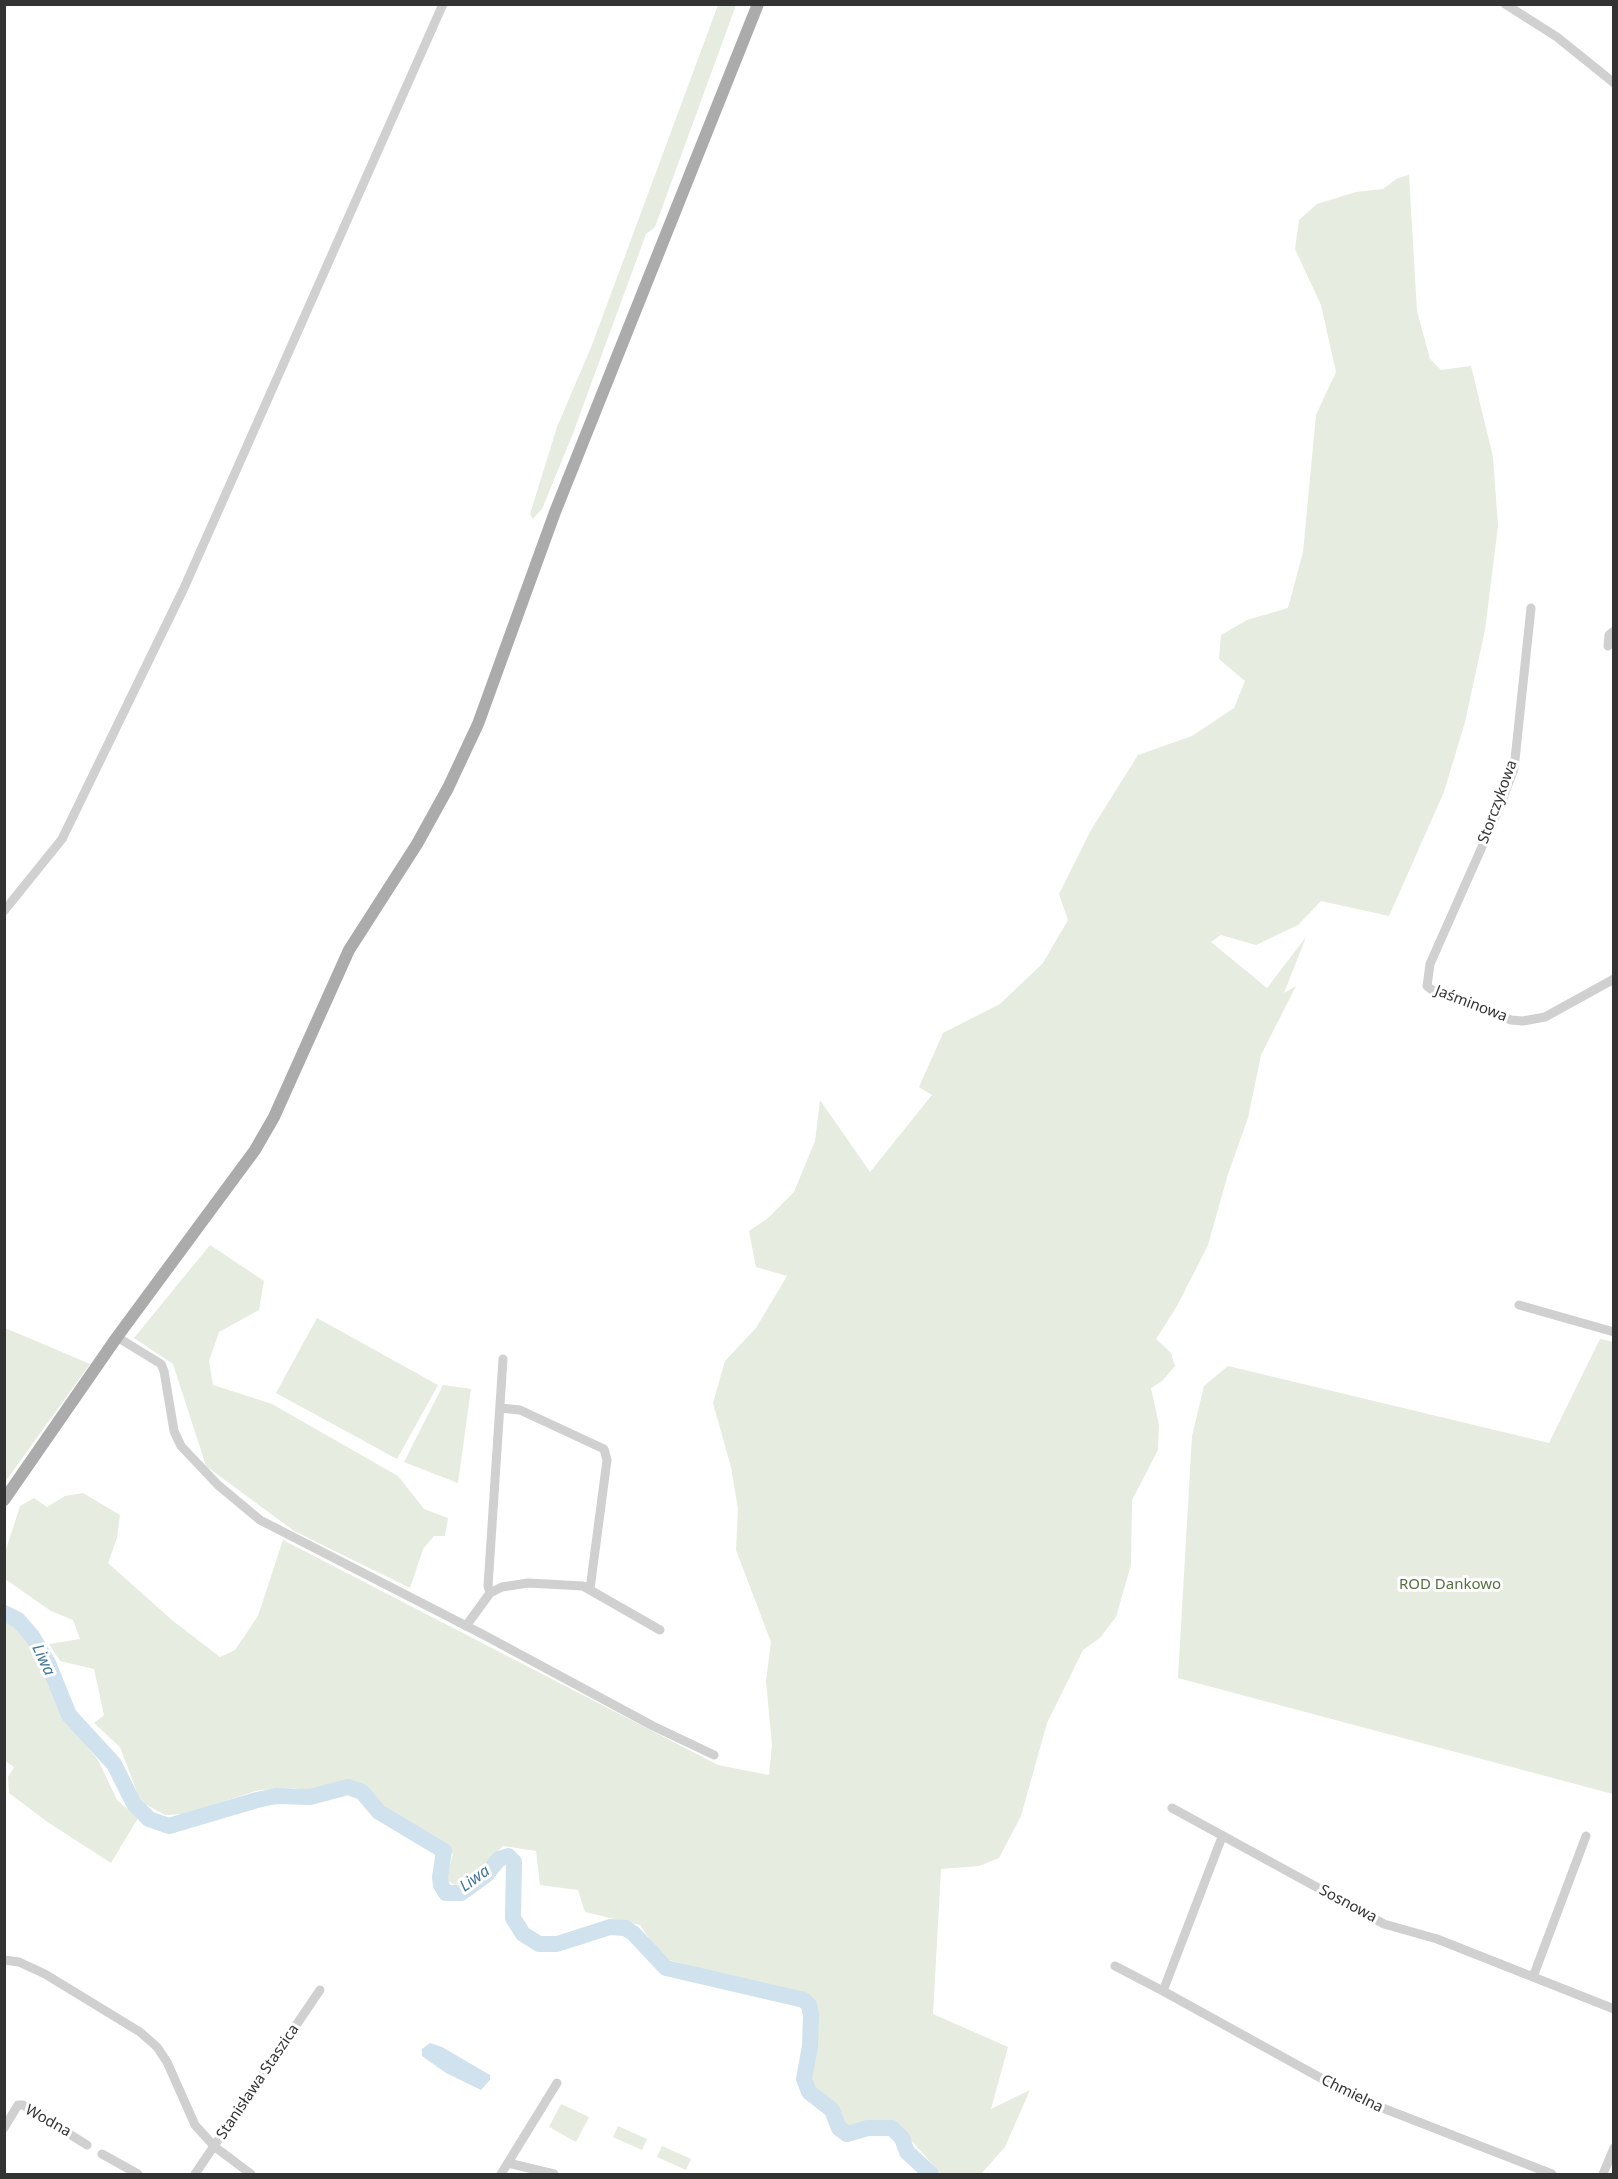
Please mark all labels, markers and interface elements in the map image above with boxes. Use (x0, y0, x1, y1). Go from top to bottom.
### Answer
street label: Storczykowa (1475, 758, 1521, 846)
street label: Jaśminowa (1432, 982, 1510, 1026)
park label: ROD Dankowo (1399, 1576, 1501, 1594)
water label: Liwa (27, 1641, 59, 1679)
water label: Liwa (456, 1862, 494, 1896)
street label: Sosnowa (1316, 1881, 1380, 1927)
street label: Stanisława Staszica (213, 2021, 303, 2143)
street label: Chmielna (1318, 2071, 1386, 2117)
street label: Wodna (22, 2101, 74, 2141)

